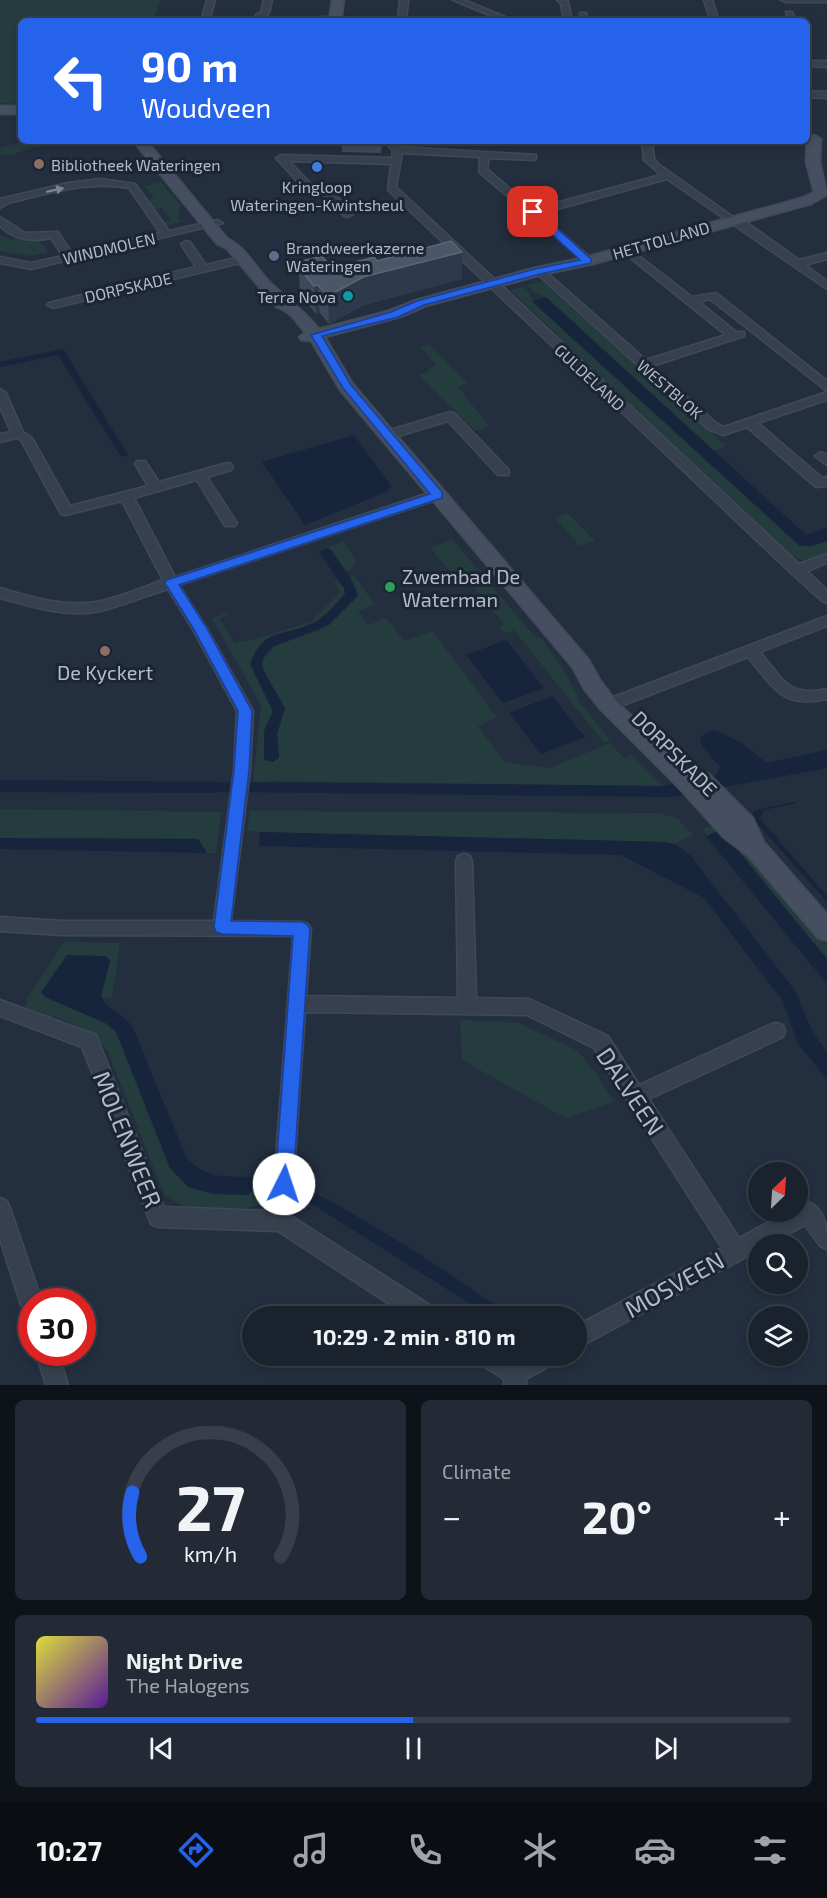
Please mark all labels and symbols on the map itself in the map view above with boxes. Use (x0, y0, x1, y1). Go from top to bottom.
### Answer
place label: Bibliotheek Wateringen (51, 155, 221, 174)
marker: Bibliotheek Wateringen (32, 157, 46, 171)
marker: Kringloop Wateringen-Kwintsheul (310, 160, 324, 174)
place label: Kringloop Wateringen-Kwintsheul (230, 177, 404, 214)
one-way arrow (46, 184, 65, 194)
pin (507, 186, 558, 237)
street label: HET TOLLAND (610, 217, 712, 263)
street label: WINDMOLEN (61, 228, 157, 268)
place label: Brandweerkazerne Wateringen (286, 238, 424, 275)
marker: Brandweerkazerne Wateringen (267, 249, 281, 263)
street label: DORPSKADE (83, 268, 173, 306)
place label: Terra Nova (257, 287, 336, 306)
marker: Terra Nova (341, 289, 355, 303)
street label: GULDELAND (551, 340, 629, 414)
street label: WESTBLOK (633, 355, 707, 423)
place label: Zwembad De Waterman (402, 564, 520, 611)
marker: Zwembad De Waterman (383, 580, 397, 594)
marker: De Kyckert (98, 644, 112, 658)
place label: De Kyckert (57, 660, 153, 684)
street label: DORPSKADE (627, 705, 723, 801)
street label: DALVEEN (591, 1042, 671, 1140)
street label: MOLENWEER (88, 1067, 168, 1211)
position arrow (252, 1152, 316, 1216)
north arrow (748, 1162, 808, 1222)
street label: MOSVEEN (619, 1245, 729, 1323)
speed limit sign: 30 (18, 1288, 96, 1366)

